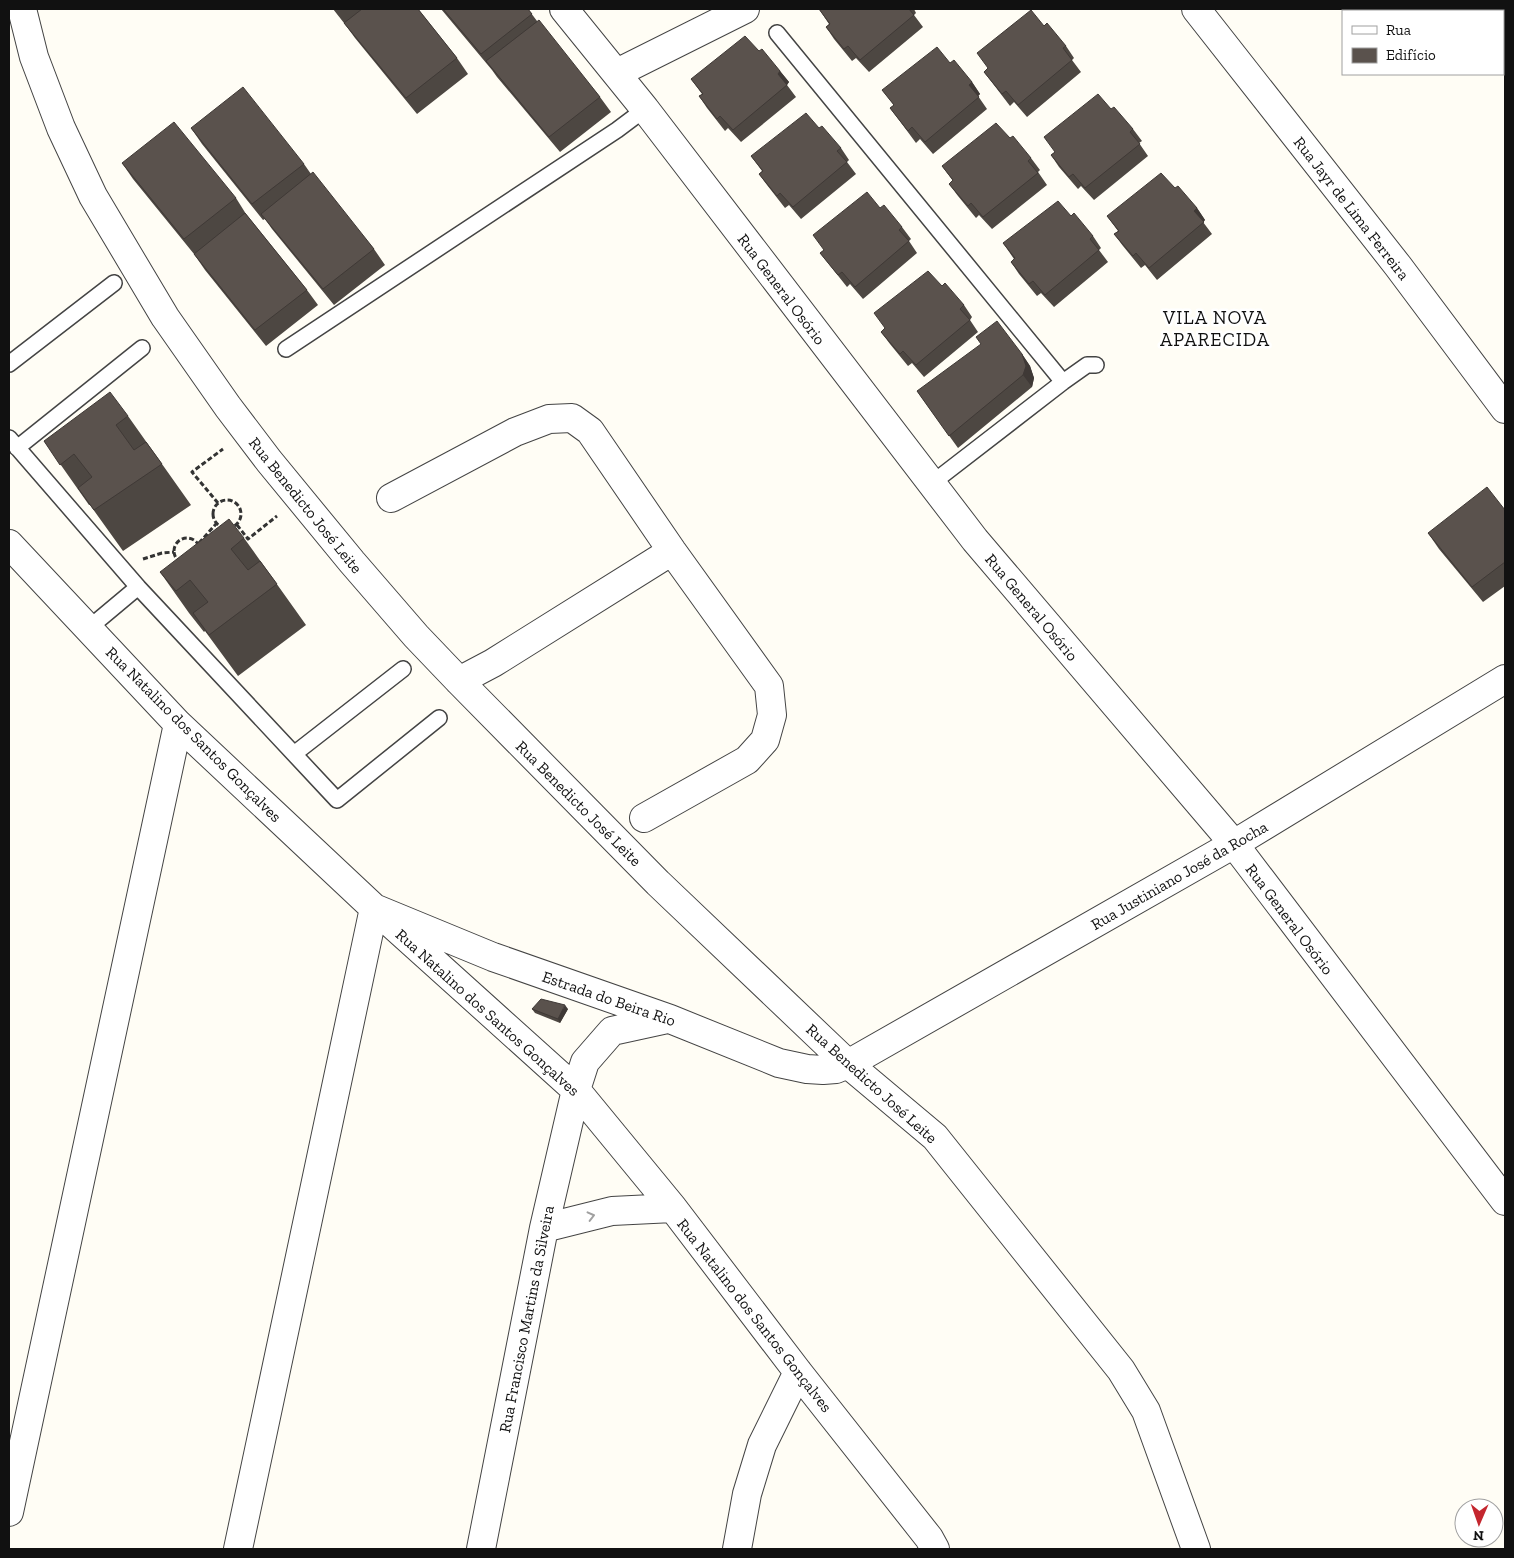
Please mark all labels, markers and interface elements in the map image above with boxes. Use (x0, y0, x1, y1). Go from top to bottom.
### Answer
legend (1342, 10, 1504, 75)
text: Rua (1386, 21, 1411, 39)
text: Edifício (1386, 46, 1436, 64)
street label: Rua Jayr de Lima Ferreira (1290, 133, 1414, 284)
street label: Rua General Osório (734, 230, 830, 349)
district label: VILA NOVA APARECIDA (1160, 306, 1270, 351)
street label: Rua Benedicto José Leite (245, 433, 366, 577)
street label: Rua General Osório (981, 550, 1082, 665)
street label: Rua Natalino dos Santos Gonçalves (102, 643, 285, 826)
street label: Rua Benedicto José Leite (512, 737, 645, 870)
street label: Rua Justiniano José da Rocha (1088, 817, 1271, 934)
street label: Rua General Osório (1242, 860, 1338, 979)
street label: Rua Natalino dos Santos Gonçalves (392, 925, 583, 1100)
street label: Estrada do Beira Rio (540, 967, 678, 1030)
street label: Rua Benedicto José Leite (802, 1020, 941, 1147)
street label: Rua Francisco Martins da Silveira (495, 1204, 558, 1434)
one-way arrow (586, 1211, 595, 1222)
street label: Rua Natalino dos Santos Gonçalves (673, 1215, 836, 1416)
north arrow (1454, 1498, 1504, 1548)
text: N (1473, 1527, 1484, 1544)

